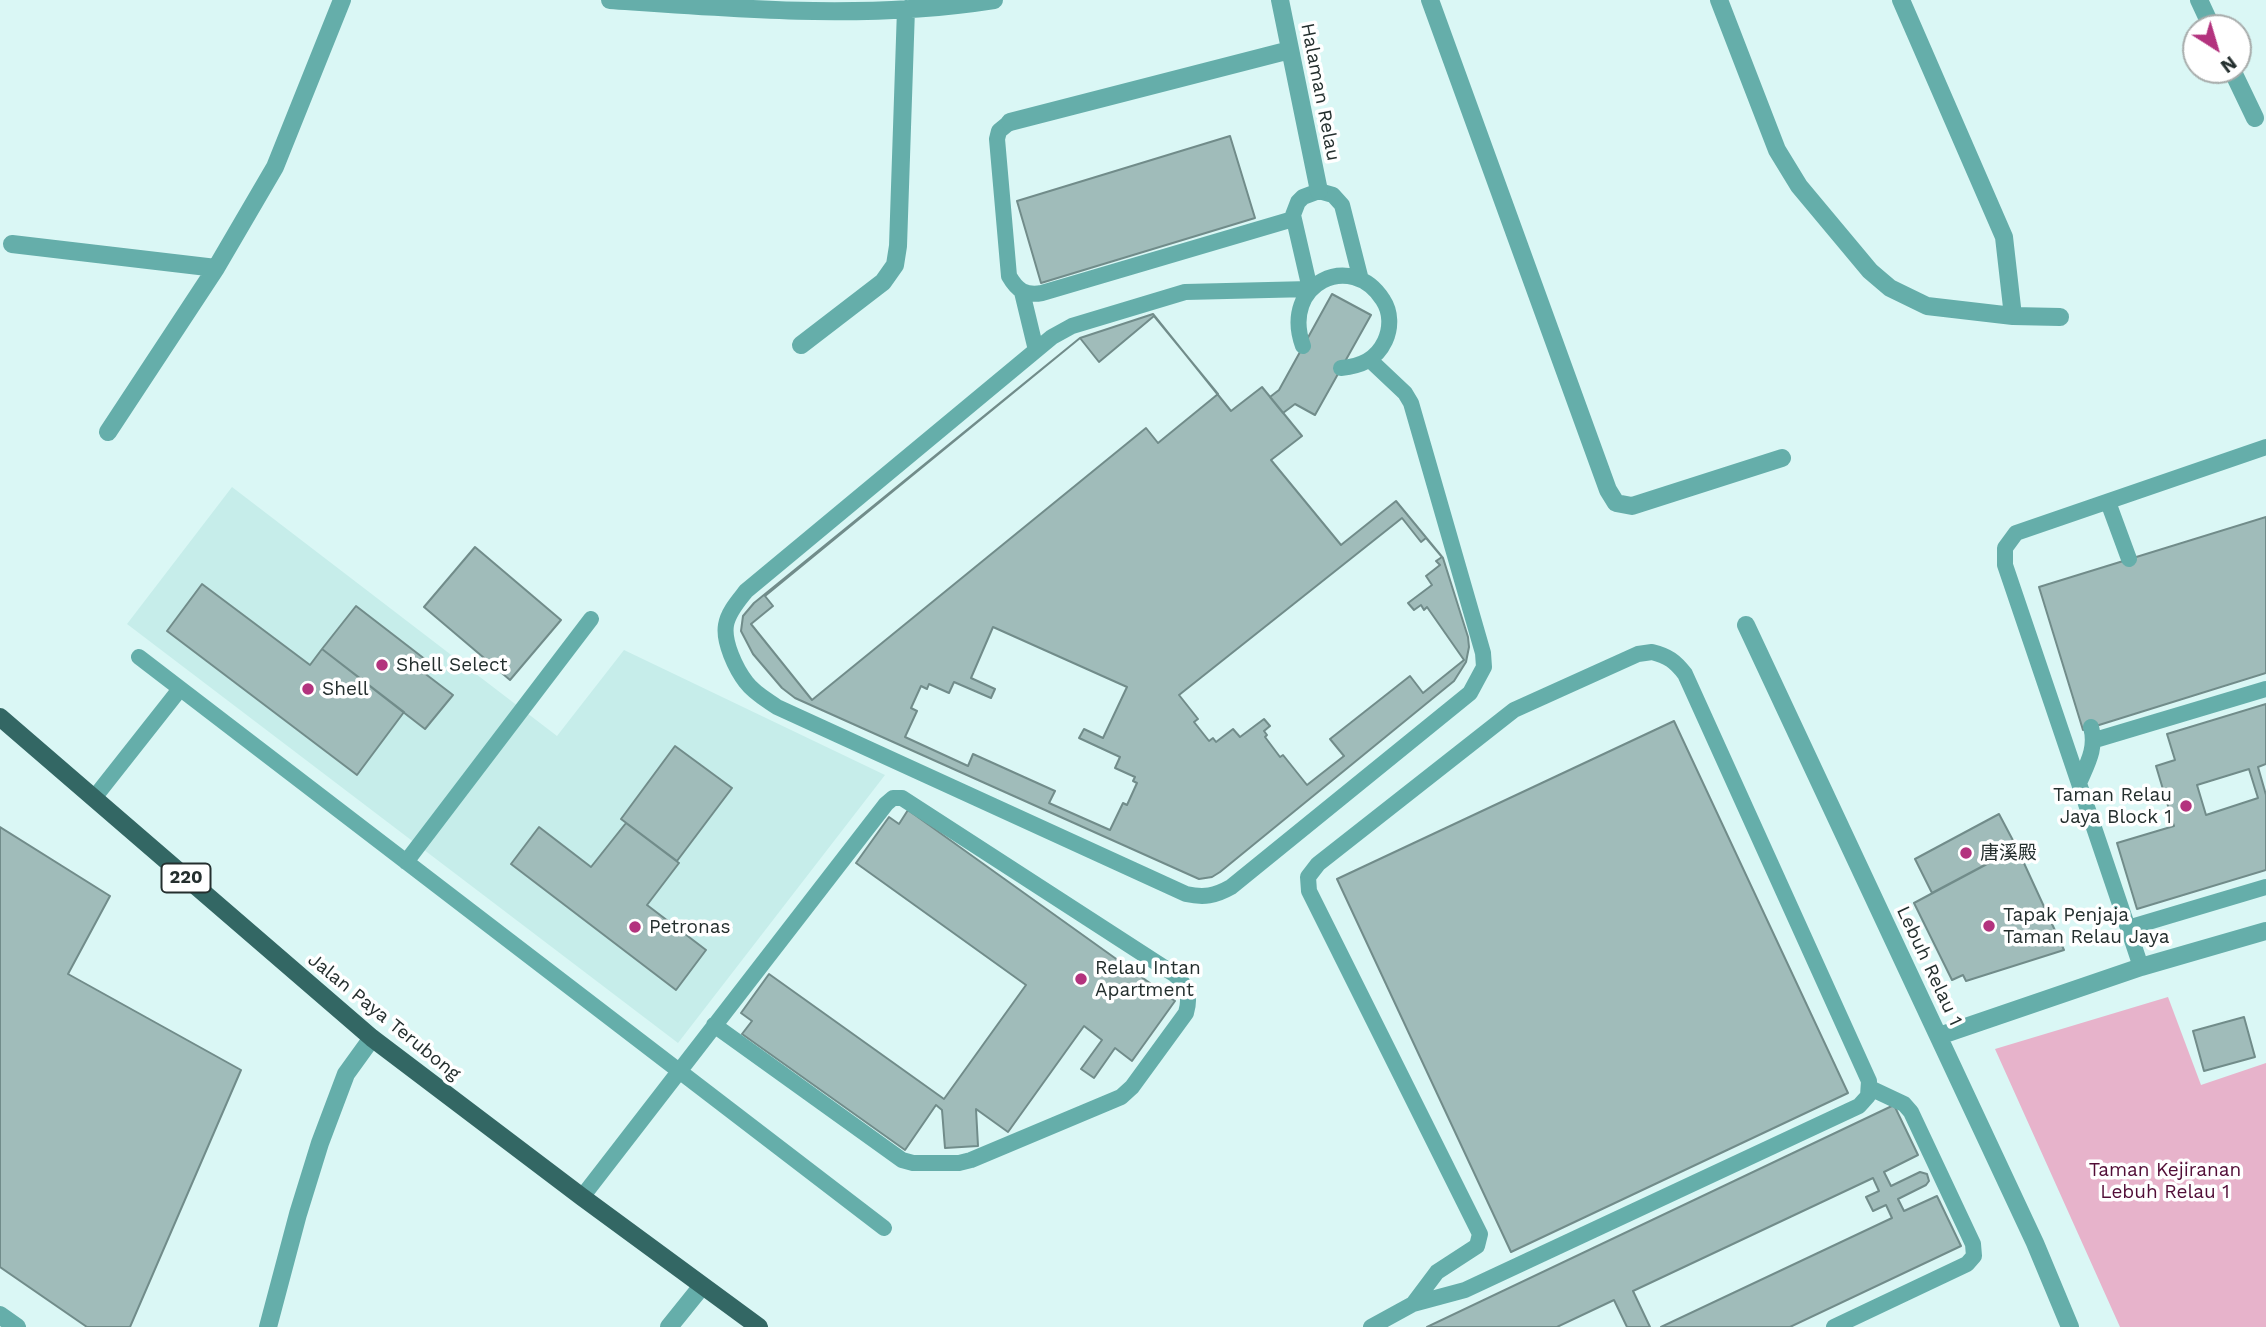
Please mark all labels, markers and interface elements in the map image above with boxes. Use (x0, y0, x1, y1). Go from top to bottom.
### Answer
north arrow (2182, 14, 2252, 84)
street label: Halaman Relau (1295, 21, 1345, 163)
text: N (2216, 51, 2241, 78)
place label: Shell Select (396, 654, 508, 676)
marker: Shell Select (374, 657, 390, 673)
place label: Shell (322, 678, 369, 700)
marker: Shell (300, 681, 316, 697)
place label: Taman Relau Jaya Block 1 (2053, 784, 2172, 828)
marker: Taman Relau Jaya Block 1 (2178, 798, 2194, 814)
place label: 唐溪殿 (1980, 842, 2037, 864)
marker: 唐溪殿 (1958, 845, 1974, 861)
road number: 220 (162, 864, 210, 892)
street label: Lebuh Relau 1 (1891, 903, 1967, 1029)
place label: Tapak Penjaja Taman Relau Jaya (2003, 904, 2169, 948)
place label: Petronas (649, 916, 730, 938)
marker: Tapak Penjaja Taman Relau Jaya (1981, 918, 1997, 934)
marker: Petronas (627, 919, 643, 935)
street label: Jalan Paya Terubong (303, 948, 465, 1086)
place label: Relau Intan Apartment (1095, 957, 1201, 1001)
marker: Relau Intan Apartment (1073, 971, 1089, 987)
park label: Taman Kejiranan Lebuh Relau 1 (2089, 1159, 2241, 1203)

